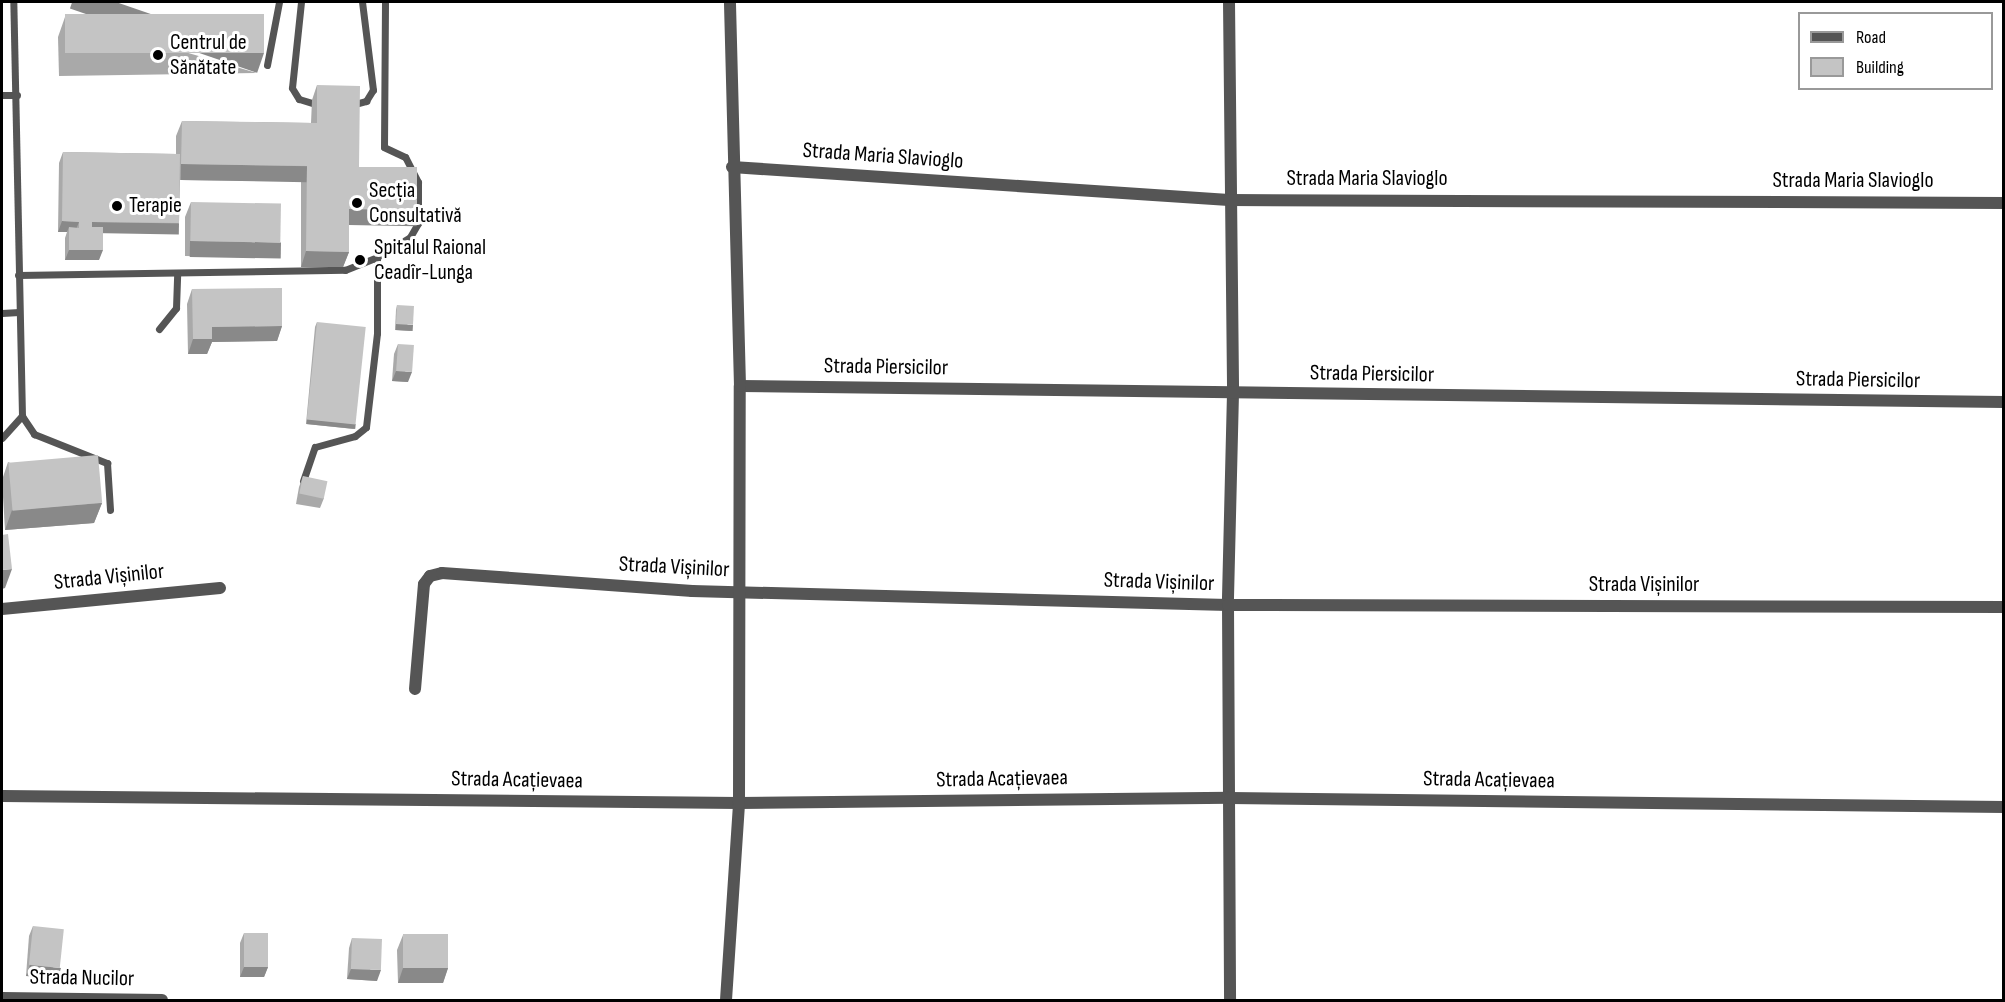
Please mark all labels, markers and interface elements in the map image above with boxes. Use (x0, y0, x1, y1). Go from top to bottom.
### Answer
legend (1798, 12, 1993, 90)
text: Road (1856, 27, 1886, 48)
place label: Centrul de Sănătate (170, 29, 247, 80)
marker: Centrul de Sănătate (151, 48, 165, 62)
text: Building (1856, 57, 1904, 78)
street label: Strada Maria Slavioglo (802, 137, 964, 175)
street label: Strada Maria Slavioglo (1286, 166, 1448, 192)
street label: Strada Maria Slavioglo (1772, 168, 1934, 194)
place label: Secția Consultativă (369, 177, 462, 228)
place label: Terapie (129, 193, 182, 219)
marker: Secția Consultativă (350, 196, 364, 210)
marker: Terapie (110, 199, 124, 213)
place label: Spitalul Raional Ceadîr-Lunga (374, 234, 486, 286)
marker: Spitalul Raional Ceadîr-Lunga (351, 251, 369, 269)
street label: Strada Piersicilor (824, 353, 948, 381)
street label: Strada Piersicilor (1310, 360, 1434, 388)
street label: Strada Piersicilor (1796, 366, 1920, 394)
street label: Strada Vișinilor (618, 551, 730, 583)
street label: Strada Vișinilor (53, 558, 165, 596)
street label: Strada Vișinilor (1103, 567, 1215, 597)
street label: Strada Vișinilor (1589, 572, 1699, 598)
street label: Strada Acațievaea (936, 765, 1068, 793)
street label: Strada Acațievaea (451, 766, 583, 794)
street label: Strada Acațievaea (1423, 766, 1555, 794)
street label: Strada Nucilor (30, 964, 134, 992)

